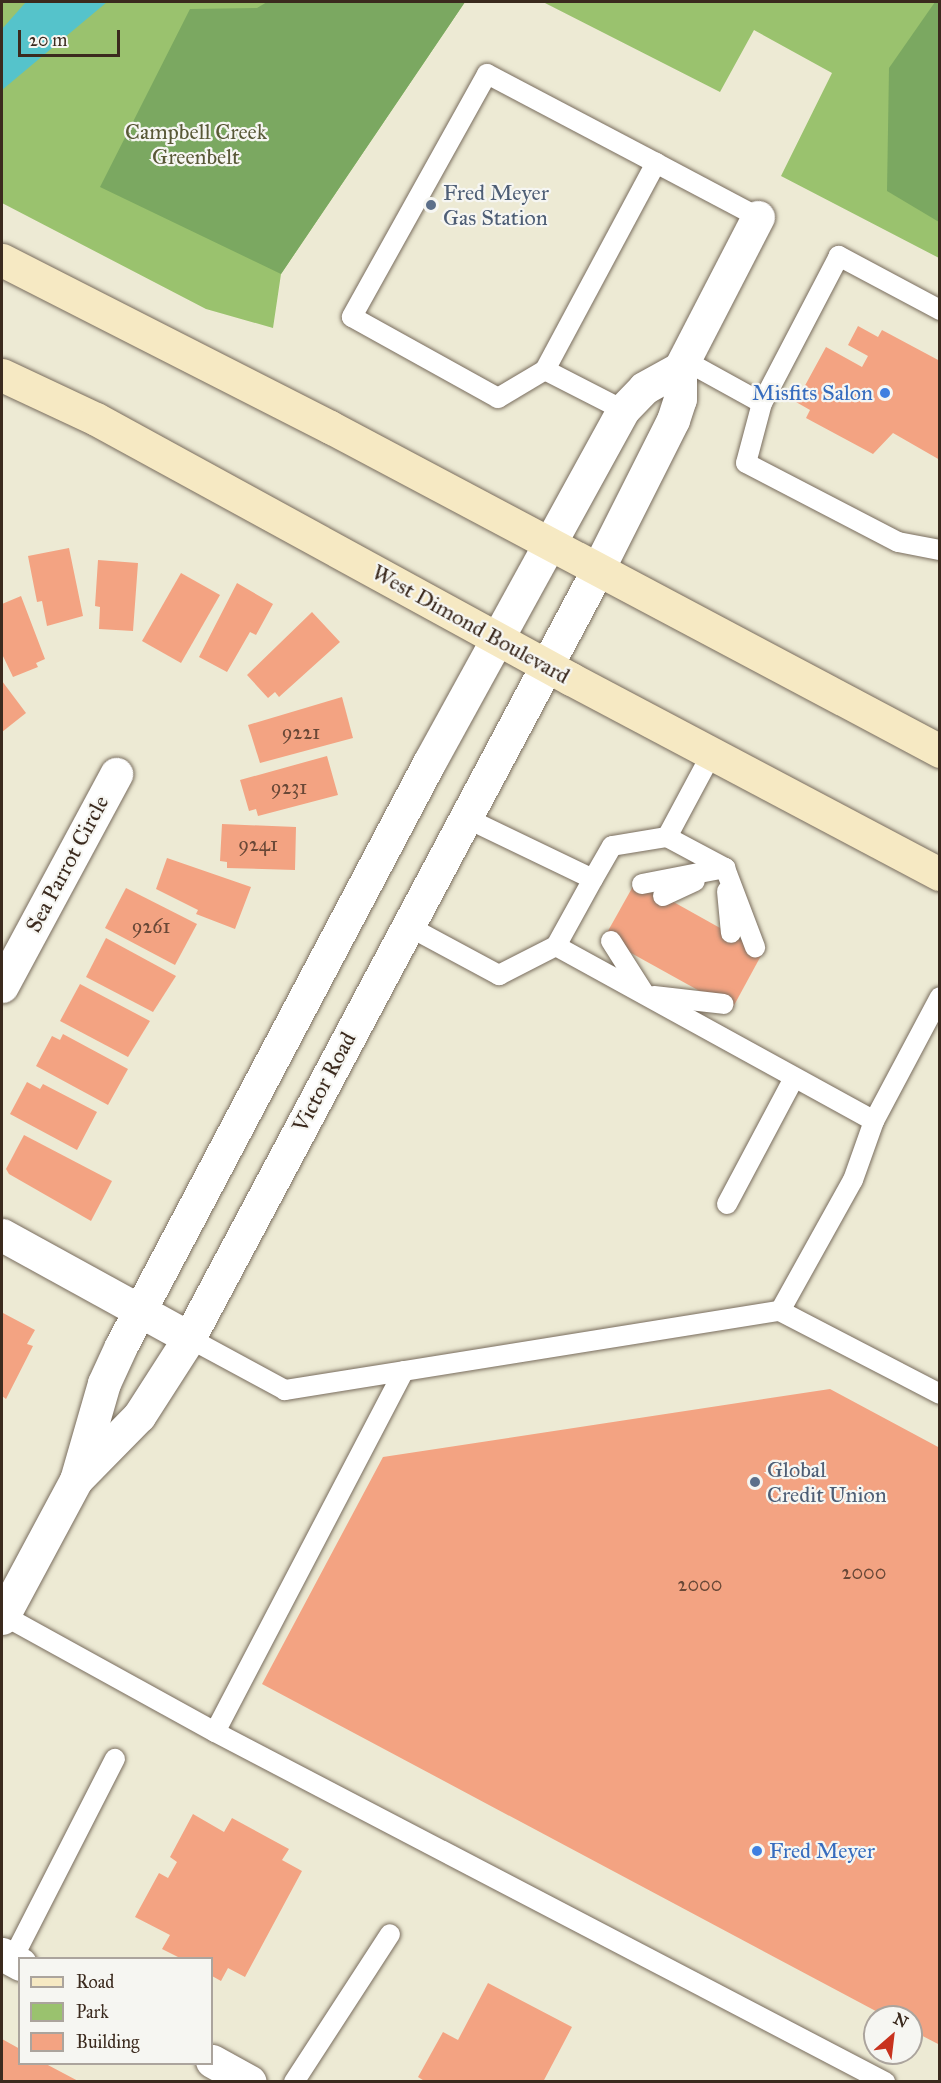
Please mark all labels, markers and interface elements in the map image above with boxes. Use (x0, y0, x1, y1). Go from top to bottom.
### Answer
scale bar (21, 18, 123, 56)
text: 20 m (29, 29, 67, 51)
park label: Campbell Creek Greenbelt (125, 118, 267, 170)
place label: Fred Meyer Gas Station (443, 179, 549, 230)
marker: Fred Meyer Gas Station (424, 198, 438, 212)
place label: Misfits Salon (752, 380, 873, 406)
marker: Misfits Salon (878, 386, 892, 400)
street label: West Dimond Boulevard (368, 559, 574, 689)
house number: 9221 (282, 720, 320, 744)
house number: 9231 (271, 775, 307, 799)
street label: Sea Parrot Circle (20, 791, 114, 937)
house number: 9241 (238, 832, 278, 856)
house number: 9261 (132, 914, 170, 938)
street label: Victor Road (287, 1028, 361, 1136)
place label: Global Credit Union (767, 1456, 887, 1508)
marker: Global Credit Union (748, 1475, 762, 1489)
house number: 2000 (842, 1560, 886, 1584)
house number: 2000 (678, 1572, 722, 1596)
place label: Fred Meyer (769, 1838, 875, 1864)
marker: Fred Meyer (750, 1844, 764, 1858)
legend (18, 1957, 213, 2065)
text: Road (76, 1971, 114, 1993)
text: Park (76, 2001, 109, 2023)
north arrow (863, 2005, 923, 2065)
text: N (890, 2009, 911, 2032)
text: Building (76, 2031, 139, 2053)

